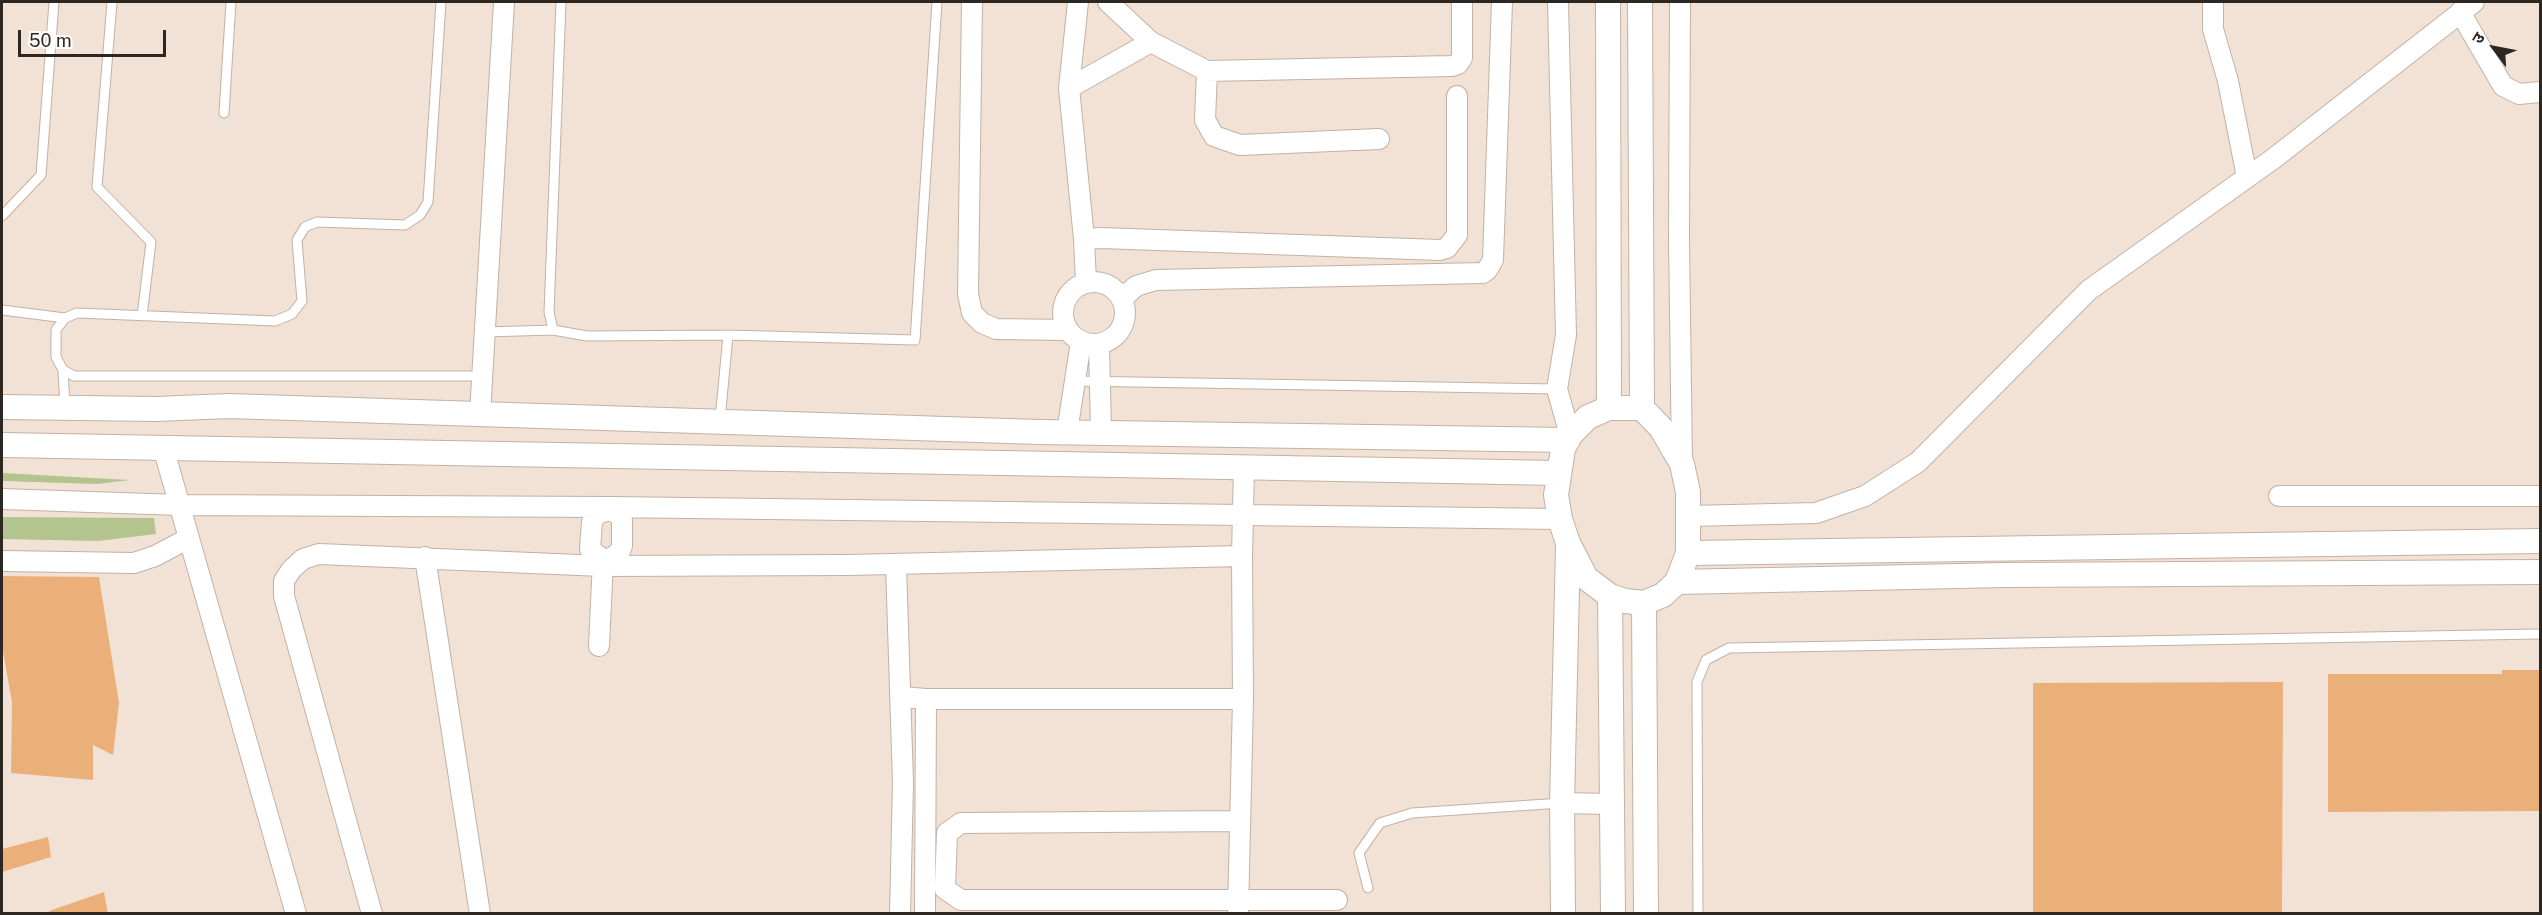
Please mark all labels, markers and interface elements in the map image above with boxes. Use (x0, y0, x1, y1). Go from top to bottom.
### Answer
scale bar (21, 18, 170, 56)
north arrow (2464, 18, 2524, 78)
text: उ (2468, 29, 2489, 47)
text: 50 m (29, 30, 72, 51)

